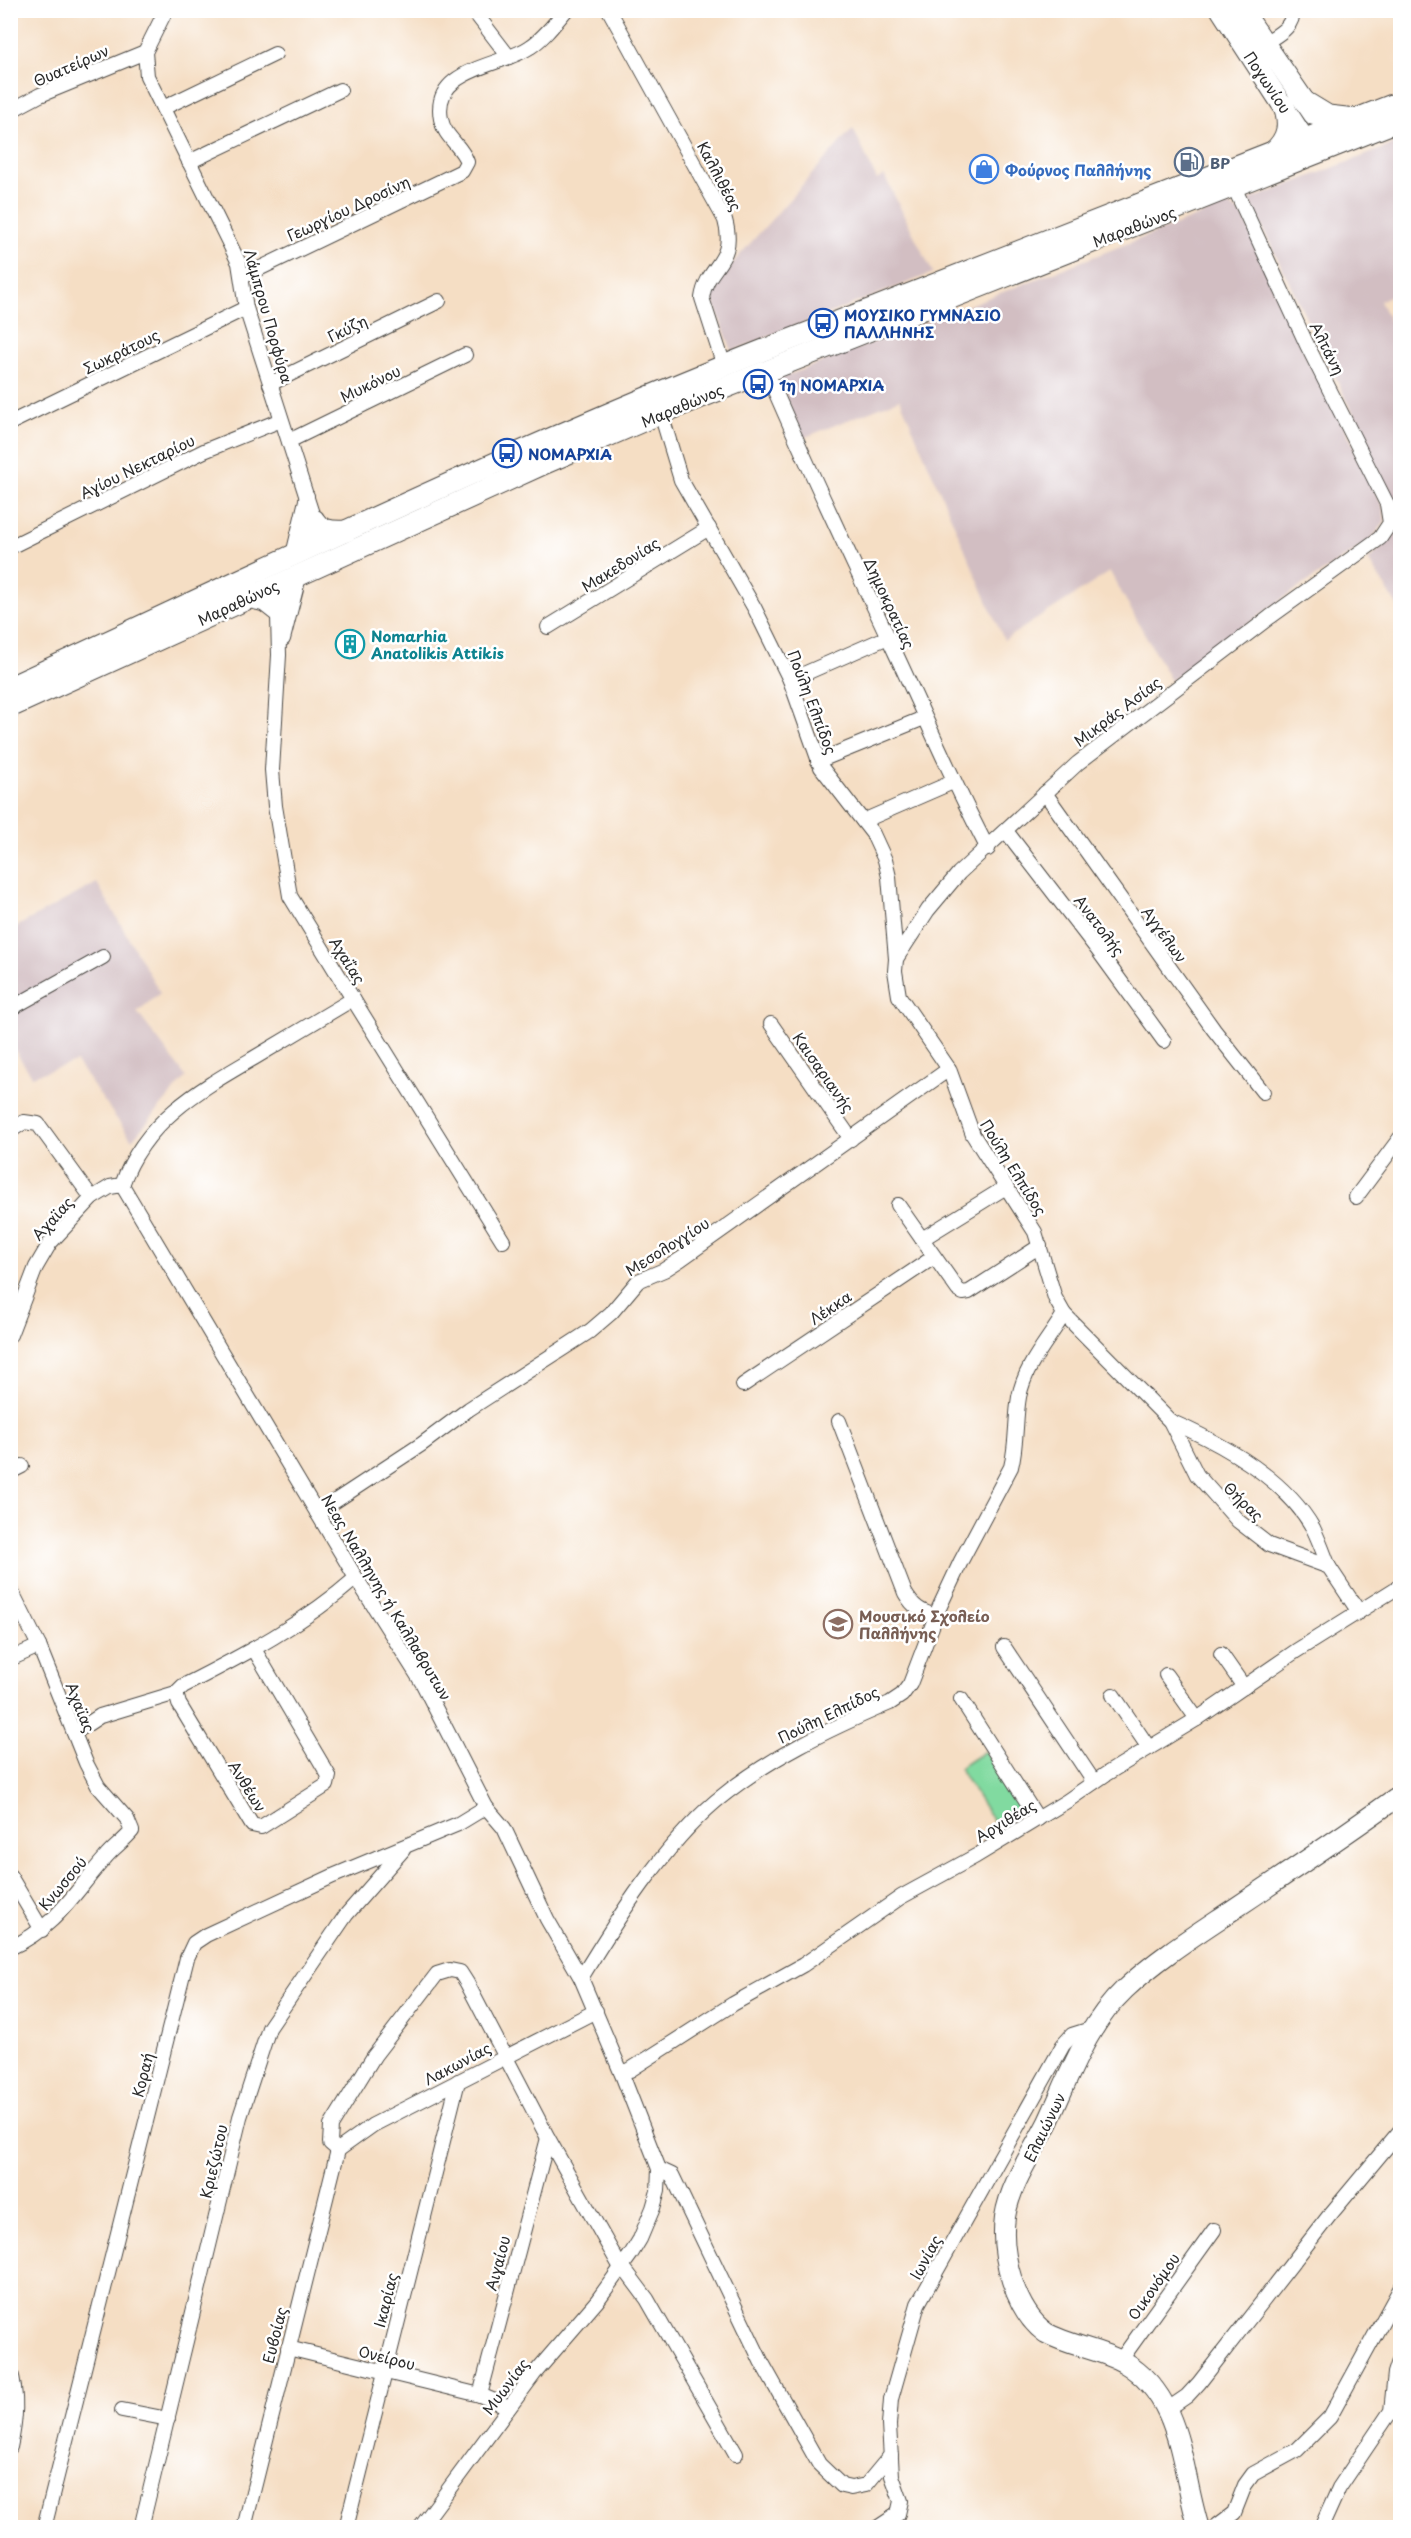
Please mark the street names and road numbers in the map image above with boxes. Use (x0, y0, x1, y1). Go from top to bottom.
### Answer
street label: Θυατείρων (29, 38, 113, 92)
street label: Πογωνίου (1239, 46, 1297, 118)
street label: Καλλιθέας (692, 137, 748, 215)
street label: Γεωργίου Δροσίνη (283, 169, 413, 247)
street label: Μαραθώνος (1089, 200, 1179, 252)
street label: Λάμπρου Πορφύρα (239, 246, 299, 386)
street label: Γκύζη (323, 309, 371, 347)
street label: Αλτάνη (1305, 317, 1351, 379)
street label: Σωκράτους (79, 323, 163, 379)
street label: Μυκόνου (336, 358, 404, 408)
street label: Μαραθώνος (637, 377, 727, 433)
street label: Αγίου Νεκταρίου (75, 428, 199, 504)
street label: Μακεδονίας (576, 531, 664, 597)
street label: Δημοκρατίας (859, 554, 921, 653)
street label: Μαραθώνος (194, 573, 283, 631)
street label: Πούλη Ελπίδος (783, 647, 844, 758)
street label: Μικράς Ασίας (1068, 670, 1166, 752)
street label: Ανατολής (1069, 890, 1131, 961)
street label: Αγγέλων (1137, 901, 1193, 967)
street label: Αχαΐας (324, 932, 372, 988)
street label: Καισαριανής (788, 1027, 860, 1117)
street label: Πούλη Ελπίδος (975, 1114, 1053, 1220)
street label: Αχαϊας (26, 1191, 78, 1245)
street label: Μεσολογγίου (621, 1211, 713, 1281)
street label: Λέκκα (804, 1284, 856, 1330)
street label: Θήρας (1219, 1476, 1269, 1526)
street label: Νεας Nαλληνης ή Καλλαβρυτων (316, 1489, 458, 1705)
street label: Αχαϊας (61, 1678, 102, 1736)
street label: Πούλη Ελπίδος (774, 1679, 883, 1748)
street label: Ανθέων (223, 1756, 273, 1816)
street label: Αργιθέας (970, 1793, 1040, 1847)
street label: Κνωσσού (32, 1851, 92, 1915)
street label: Λακωνίας (419, 2036, 495, 2090)
street label: Κοραή (125, 2050, 159, 2100)
street label: Ελαιώνων (1017, 2088, 1071, 2166)
street label: Κριεζώτου (193, 2122, 233, 2200)
street label: Ιωνίας (903, 2230, 947, 2283)
street label: Αιγαίου (479, 2233, 515, 2293)
street label: Οικονόμου (1121, 2248, 1185, 2324)
street label: Ικαρίας (367, 2270, 403, 2330)
street label: Ευβοίας (256, 2304, 292, 2366)
street label: Ονείρου (356, 2339, 418, 2375)
street label: Μυωνίας (476, 2353, 534, 2419)

